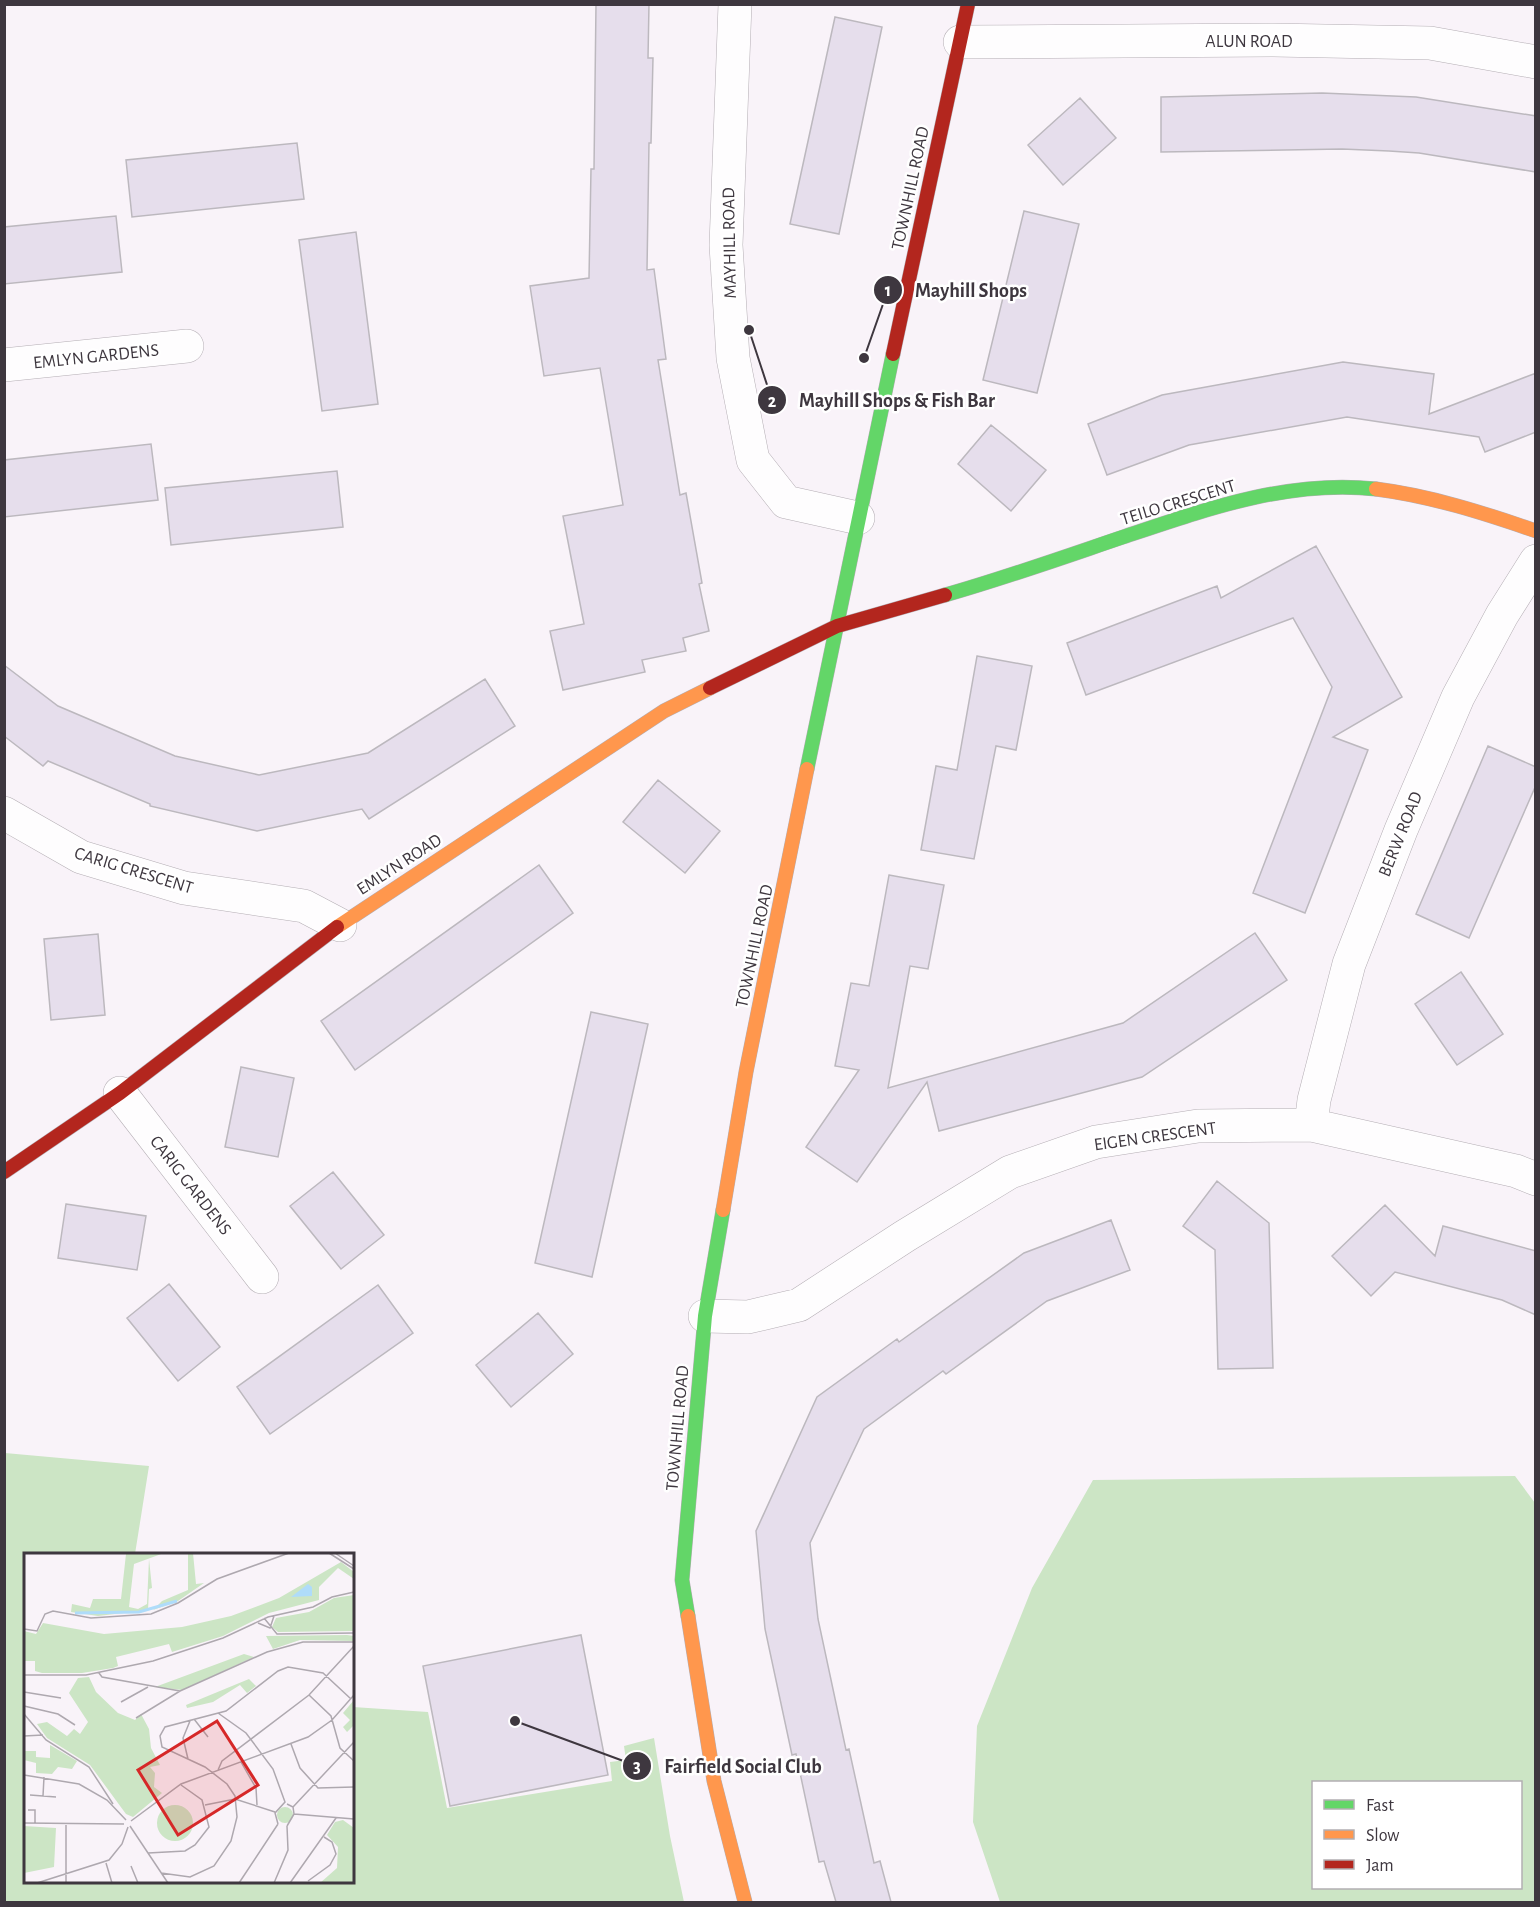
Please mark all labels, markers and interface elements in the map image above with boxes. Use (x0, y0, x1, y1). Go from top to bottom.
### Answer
street label: ALUN ROAD (1205, 33, 1293, 51)
street label: TOWNHILL ROAD (889, 125, 933, 252)
street label: MAYHILL ROAD (720, 187, 740, 299)
callout: Mayhill Shops (873, 271, 1039, 309)
text: Mayhill Shops (915, 281, 1027, 301)
text: 1 (885, 282, 891, 300)
street label: EMLYN GARDENS (32, 341, 160, 373)
callout: Mayhill Shops & Fish Bar (757, 381, 1007, 419)
text: Mayhill Shops & Fish Bar (799, 391, 995, 411)
text: 2 (768, 393, 777, 411)
street label: TEILO CRESCENT (1119, 477, 1238, 529)
street label: BERW ROAD (1376, 789, 1426, 879)
street label: EMLYN ROAD (354, 831, 445, 899)
street label: CARIG CRESCENT (72, 844, 196, 898)
street label: TOWNHILL ROAD (733, 883, 777, 1010)
street label: EIGEN CRESCENT (1093, 1119, 1218, 1154)
street label: CARIG GARDENS (146, 1133, 234, 1239)
street label: TOWNHILL ROAD (664, 1365, 692, 1491)
inset map (24, 1553, 354, 1883)
callout: Fairfield Social Club (622, 1747, 833, 1785)
text: Fairfield Social Club (664, 1757, 822, 1777)
text: 3 (633, 1758, 641, 1776)
legend (1312, 1781, 1522, 1889)
text: Fast (1366, 1797, 1394, 1815)
text: Slow (1366, 1827, 1399, 1845)
text: Jam (1366, 1857, 1394, 1875)

